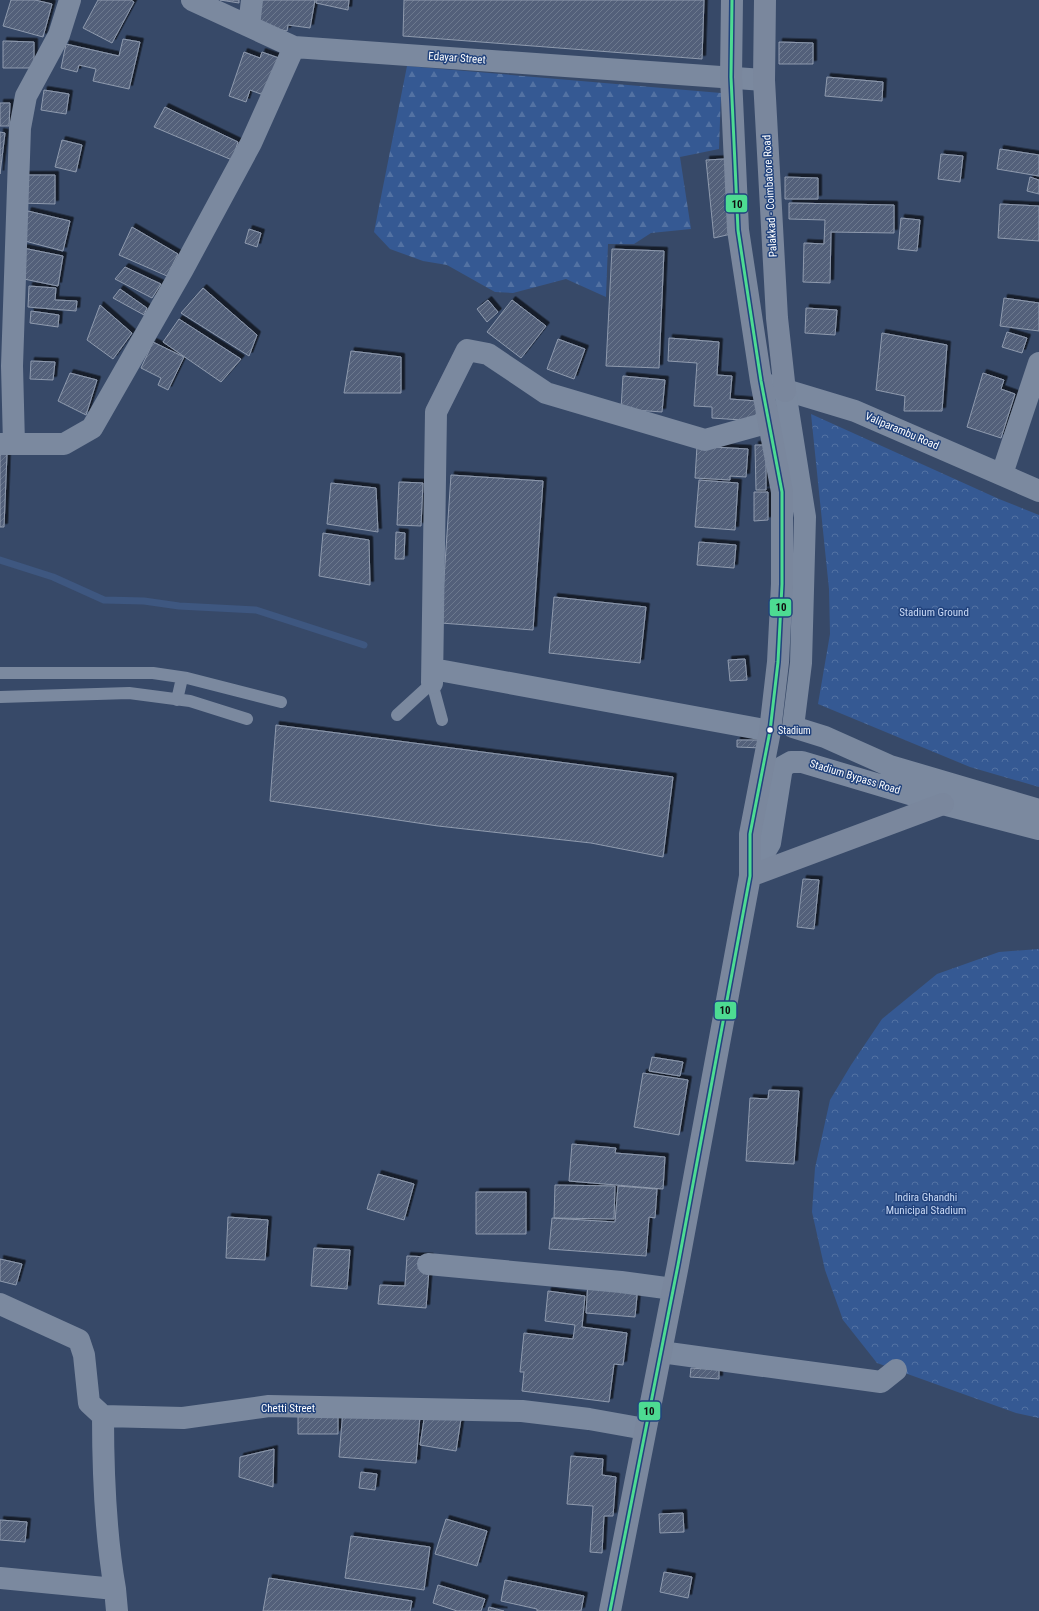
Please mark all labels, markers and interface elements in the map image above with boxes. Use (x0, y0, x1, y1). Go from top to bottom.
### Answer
street label: Edayar Street (428, 50, 486, 66)
street label: Palakkad - Coimbatore Road (760, 135, 780, 257)
line badge: 10 (725, 194, 748, 213)
text: 10 (731, 198, 743, 211)
street label: Valiparambu Road (863, 410, 941, 452)
line badge: 10 (769, 598, 792, 617)
text: 10 (775, 601, 787, 614)
park label: Stadium Ground (899, 606, 969, 619)
marker: Stadium (765, 725, 775, 735)
place label: Stadium (778, 725, 811, 736)
street label: Stadium Bypass Road (808, 757, 902, 797)
line badge: 10 (714, 1001, 737, 1020)
text: 10 (719, 1004, 731, 1017)
park label: Indira Ghandhi Municipal Stadium (886, 1191, 966, 1217)
line badge: 10 (638, 1401, 661, 1421)
street label: Chetti Street (261, 1402, 315, 1415)
text: 10 (643, 1405, 655, 1418)

